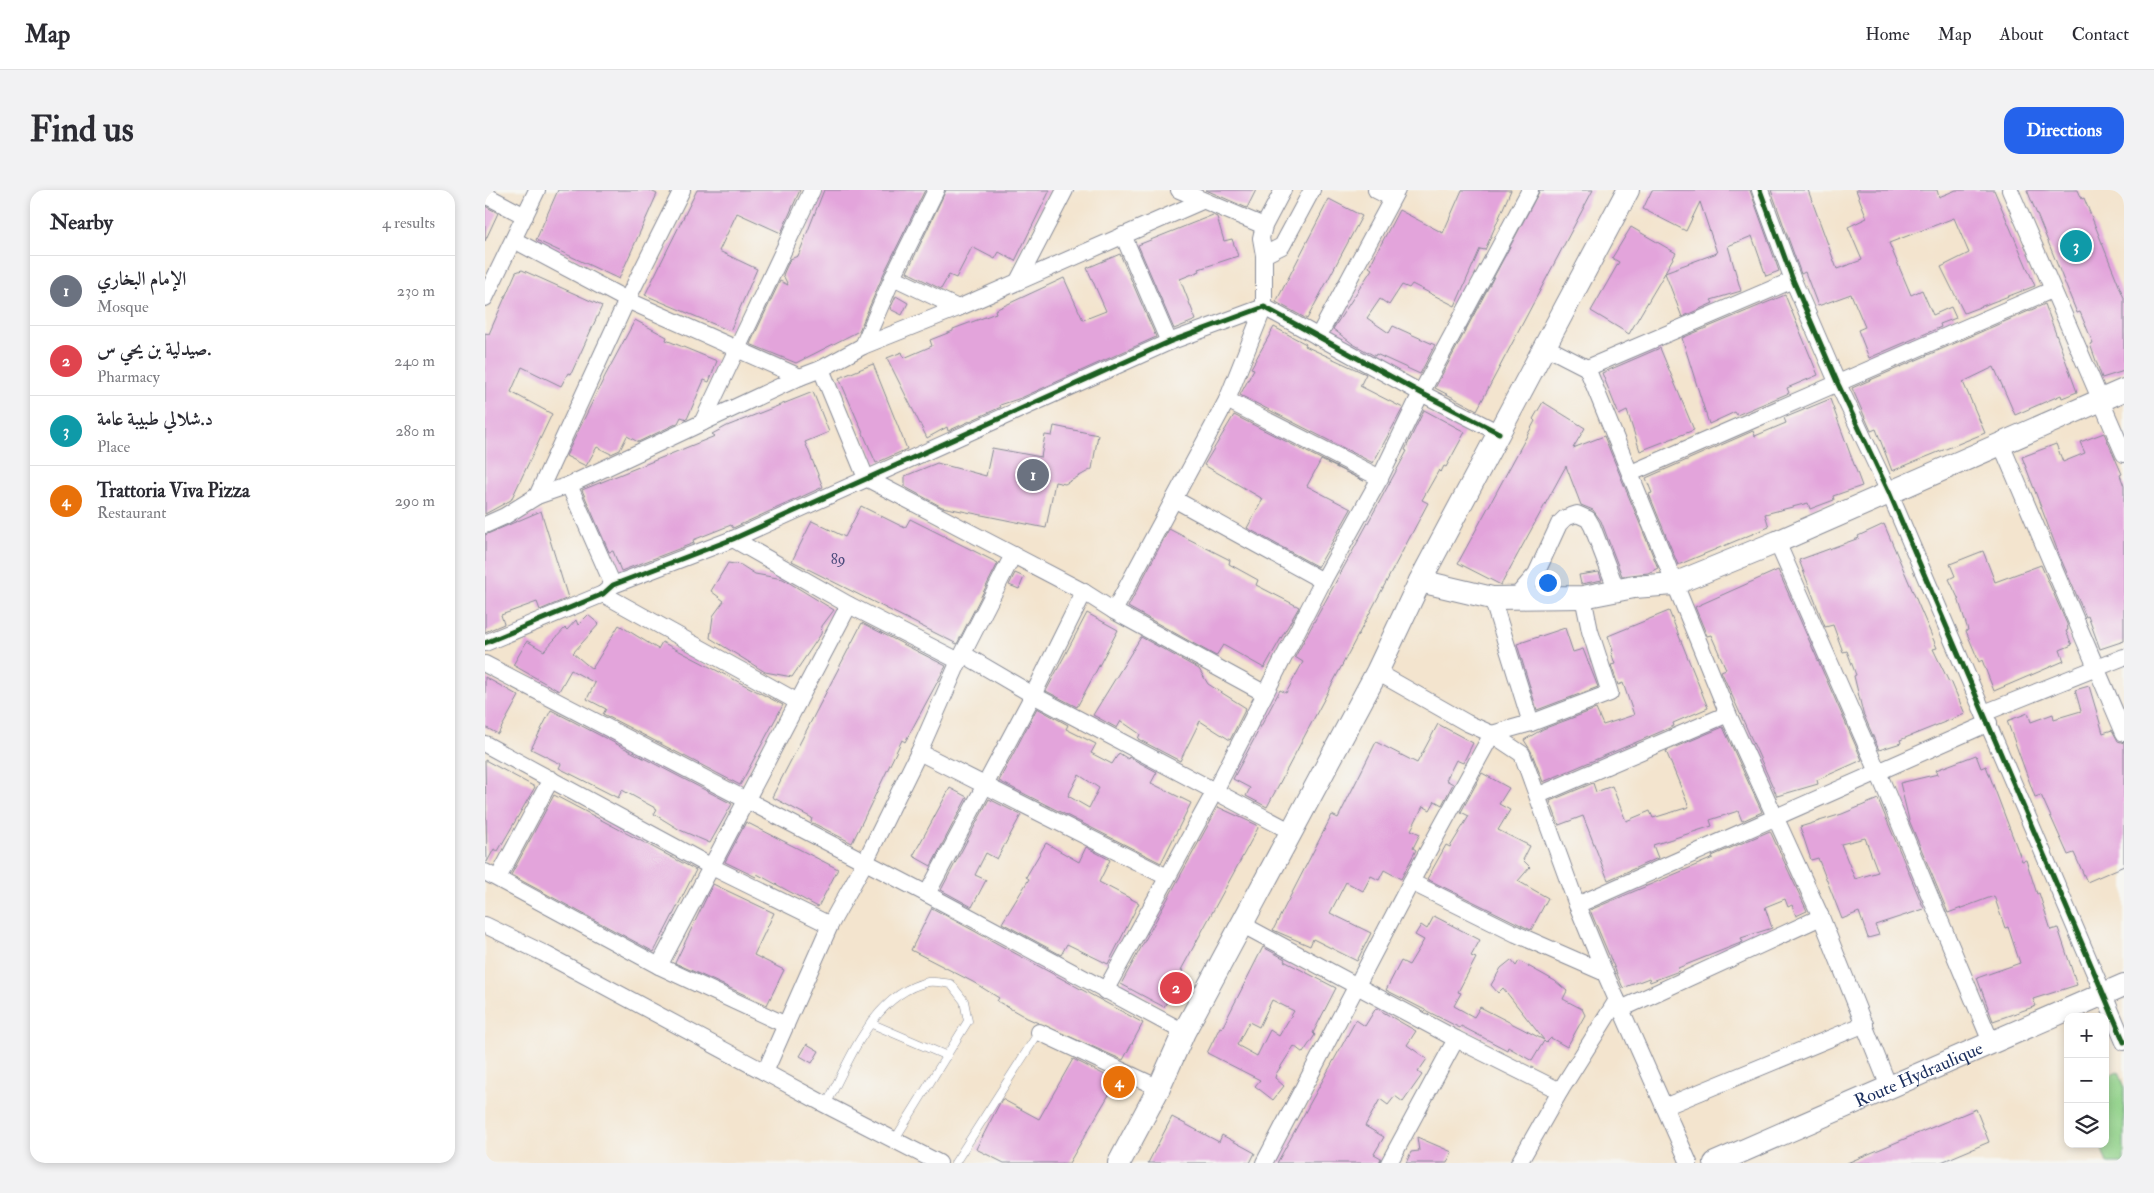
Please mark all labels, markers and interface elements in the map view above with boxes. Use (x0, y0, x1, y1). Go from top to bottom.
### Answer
text: Map (25, 19, 70, 50)
text: Home (1865, 23, 1910, 46)
text: Map (1938, 23, 1972, 46)
text: About (2000, 23, 2044, 46)
text: Contact (2072, 23, 2129, 46)
button: Directions (2004, 107, 2124, 154)
text: Find us (30, 108, 134, 152)
text: Nearby (50, 209, 113, 236)
text: 4 results (382, 213, 435, 233)
pin: 3 (2060, 227, 2092, 265)
text: الإمام البخاري (97, 267, 186, 291)
text: 1 (63, 281, 69, 301)
text: 230 m (397, 281, 435, 301)
text: Mosque (97, 297, 149, 317)
text: صيدلية بن يحي س. (97, 337, 211, 361)
text: 2 (62, 351, 70, 371)
text: 240 m (394, 351, 435, 371)
text: Pharmacy (97, 367, 160, 387)
text: د.شلالي طبيبة عامة (97, 407, 213, 431)
text: 3 (63, 421, 69, 441)
text: 280 m (395, 421, 435, 441)
text: Place (97, 437, 130, 457)
pin: 1 (1017, 456, 1049, 494)
text: Trattoria Viva Pizza (97, 479, 250, 503)
text: 4 (62, 491, 70, 511)
text: 290 m (395, 491, 435, 511)
text: Restaurant (97, 503, 166, 523)
house number: 89 (831, 550, 845, 569)
your location (1535, 570, 1561, 596)
pin: 2 (1160, 969, 1192, 1007)
map controls (2064, 1013, 2109, 1148)
button: + (2064, 1013, 2109, 1058)
street label: Route Hydraulique (1851, 1037, 1987, 1113)
button: − (2064, 1058, 2109, 1103)
pin: 4 (1103, 1063, 1135, 1101)
button: layers (2064, 1103, 2109, 1148)

